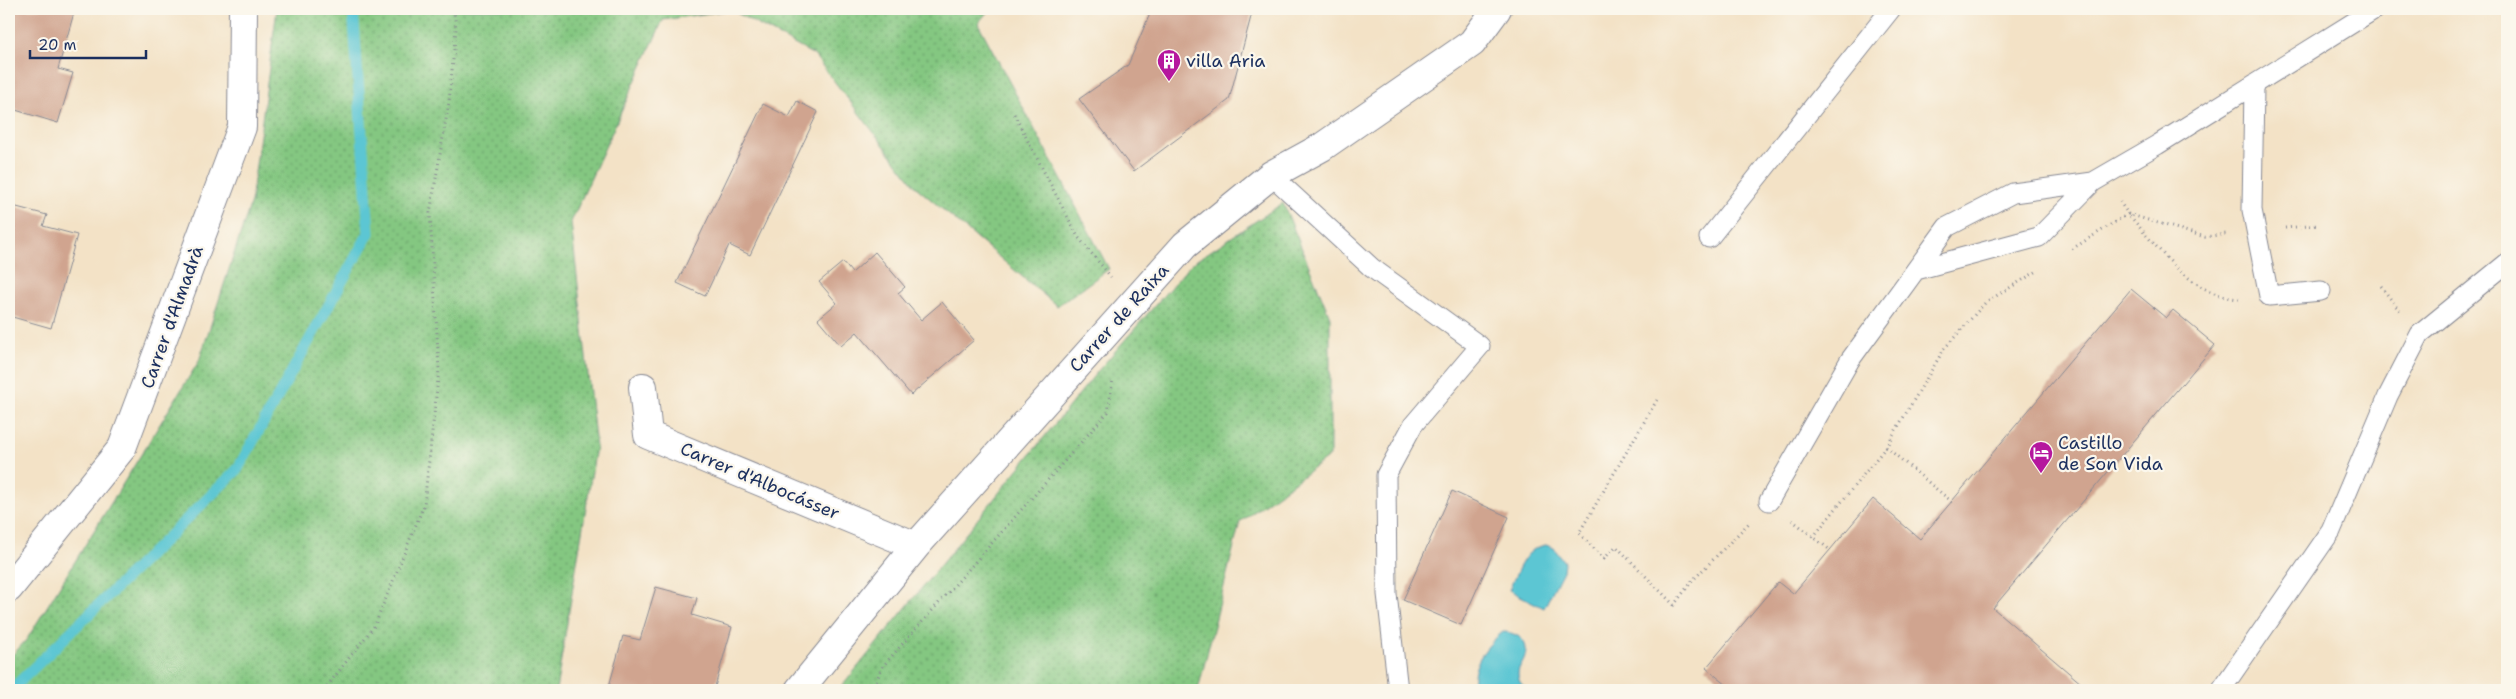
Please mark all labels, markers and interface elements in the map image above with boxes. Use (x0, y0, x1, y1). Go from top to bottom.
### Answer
scale bar (30, 28, 146, 60)
text: 20 m (38, 35, 77, 55)
building icon: villa Aria (1156, 48, 1182, 82)
place label: villa Aria (1186, 49, 1265, 73)
street label: Carrer d'Almadrà (135, 242, 209, 392)
street label: Carrer de Raixa (1064, 259, 1174, 377)
place label: Castillo de Son Vida (2058, 431, 2163, 476)
street label: Carrer d'Albocásser (677, 437, 843, 525)
hotel icon: Castillo de Son Vida (2028, 440, 2054, 474)

